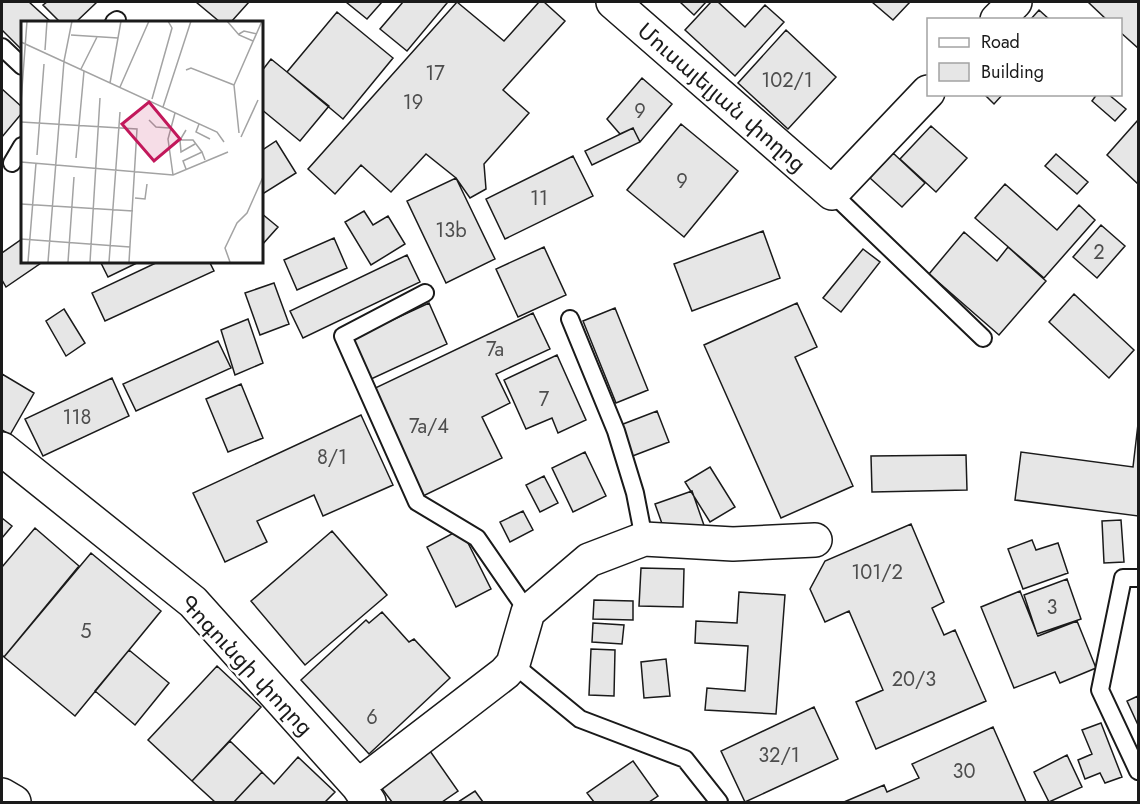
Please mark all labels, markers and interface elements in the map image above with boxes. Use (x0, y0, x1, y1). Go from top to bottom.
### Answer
street label: Մուսայելյան փողոց (631, 15, 813, 179)
legend (927, 18, 1122, 96)
inset map (21, 21, 262, 262)
text: Road (981, 29, 1020, 55)
house number: 17 (425, 59, 445, 88)
text: Building (981, 59, 1044, 85)
house number: 102/1 (761, 66, 813, 95)
house number: 19 (403, 88, 423, 117)
house number: 9 (634, 97, 646, 126)
house number: 9 (676, 167, 688, 196)
house number: 11 (530, 184, 548, 213)
house number: 13b (435, 216, 467, 245)
house number: 2 (1093, 238, 1105, 267)
house number: 7a (486, 335, 504, 364)
house number: 7 (539, 385, 550, 414)
house number: 118 (63, 403, 91, 432)
house number: 7a/4 (409, 412, 449, 441)
house number: 8/1 (317, 443, 347, 472)
house number: 101/2 (851, 558, 903, 587)
street label: Գոգունցի փողոց (173, 587, 321, 743)
house number: 3 (1047, 593, 1058, 622)
house number: 5 (80, 617, 92, 646)
house number: 20/3 (892, 665, 936, 694)
house number: 6 (366, 703, 378, 732)
house number: 32/1 (758, 741, 800, 770)
house number: 30 (953, 757, 975, 786)

